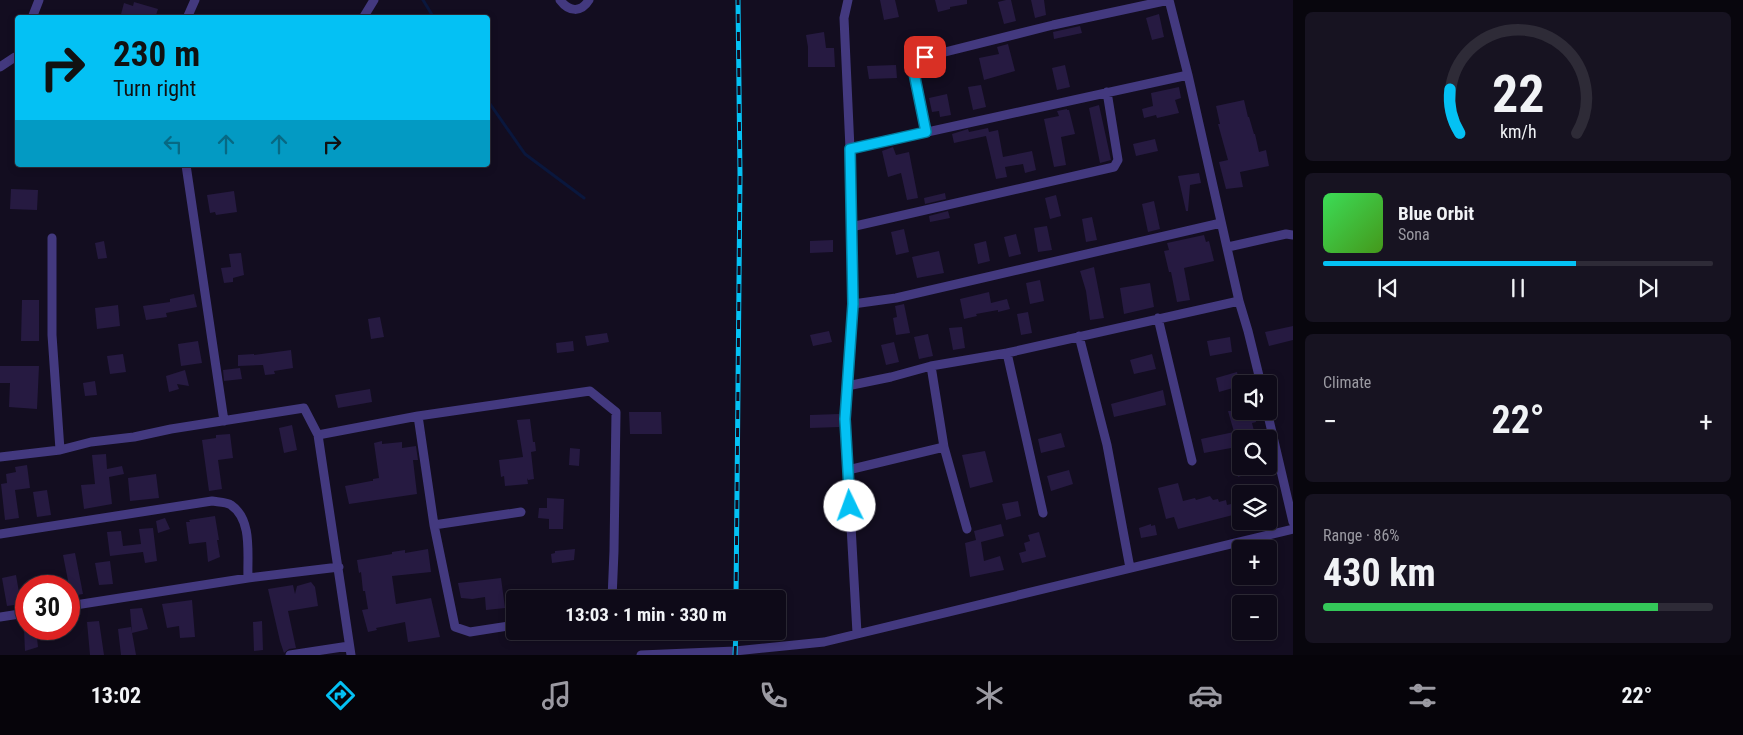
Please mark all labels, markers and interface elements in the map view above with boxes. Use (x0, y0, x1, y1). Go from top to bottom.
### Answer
text: 230 m (113, 34, 200, 75)
icon: right (30, 35, 95, 100)
pin (904, 36, 946, 78)
icon: arrive (911, 43, 939, 71)
text: 22 (1492, 64, 1544, 125)
text: Turn right (113, 76, 196, 101)
text: km/h (1500, 121, 1536, 142)
icon: left (159, 130, 187, 158)
icon: ahead (212, 130, 240, 158)
icon: ahead (265, 130, 293, 158)
icon: right (318, 130, 346, 158)
text: Blue Orbit (1398, 202, 1474, 225)
text: Sona (1398, 225, 1430, 244)
icon: previous (1374, 274, 1402, 302)
icon: pause (1504, 274, 1532, 302)
icon: next (1634, 274, 1662, 302)
text: Climate (1323, 373, 1371, 392)
map controls (1232, 375, 1277, 640)
button: sound (1232, 375, 1277, 420)
text: 22° (1491, 398, 1545, 442)
text: − (1323, 405, 1337, 438)
text: + (1699, 405, 1713, 438)
button: search (1232, 430, 1277, 475)
position arrow (823, 479, 875, 531)
button: layers (1232, 485, 1277, 530)
text: Range · 86% (1323, 526, 1399, 545)
button: + (1232, 540, 1277, 585)
text: 430 km (1323, 551, 1436, 595)
speed limit sign: 30 (15, 575, 80, 640)
button: − (1232, 595, 1277, 640)
text: 13:03 · 1 min · 330 m (565, 603, 727, 626)
icon: directions (323, 678, 358, 713)
icon: music (539, 678, 574, 713)
icon: phone (756, 678, 791, 713)
icon: climate (972, 678, 1007, 713)
icon: car (1188, 678, 1223, 713)
icon: filters (1405, 678, 1440, 713)
text: 13:02 (91, 683, 141, 708)
text: 22° (1621, 683, 1652, 708)

